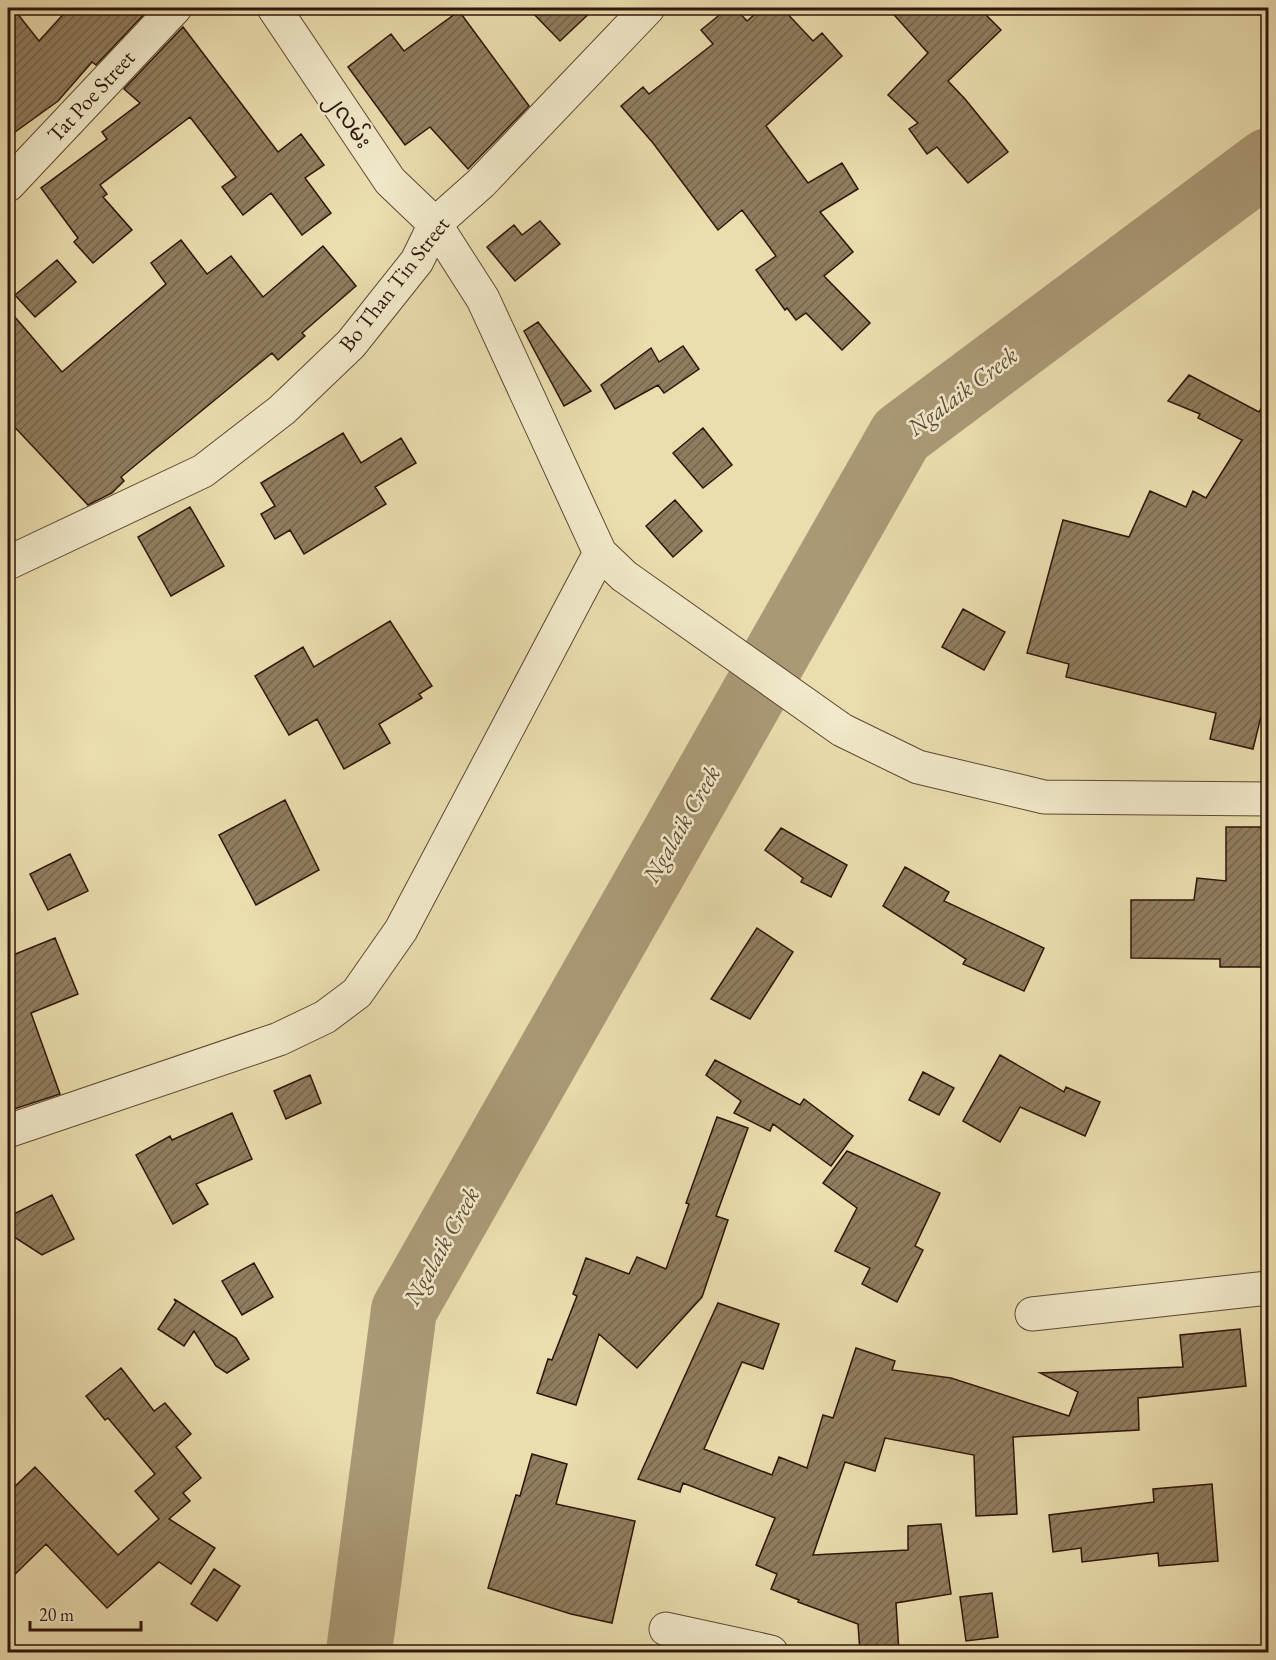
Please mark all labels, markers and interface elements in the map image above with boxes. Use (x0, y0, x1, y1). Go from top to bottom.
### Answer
street label: Tat Poe Street (41, 44, 141, 148)
street label: ၂လမ်း (317, 86, 379, 156)
street label: Bo Than Tin Street (332, 211, 456, 357)
water label: Ngalaik Creek (900, 339, 1024, 443)
water label: Ngalaik Creek (634, 760, 727, 889)
water label: Ngalaik Creek (395, 1181, 486, 1311)
scale bar (30, 1594, 141, 1632)
text: 20 m (39, 1603, 74, 1626)

